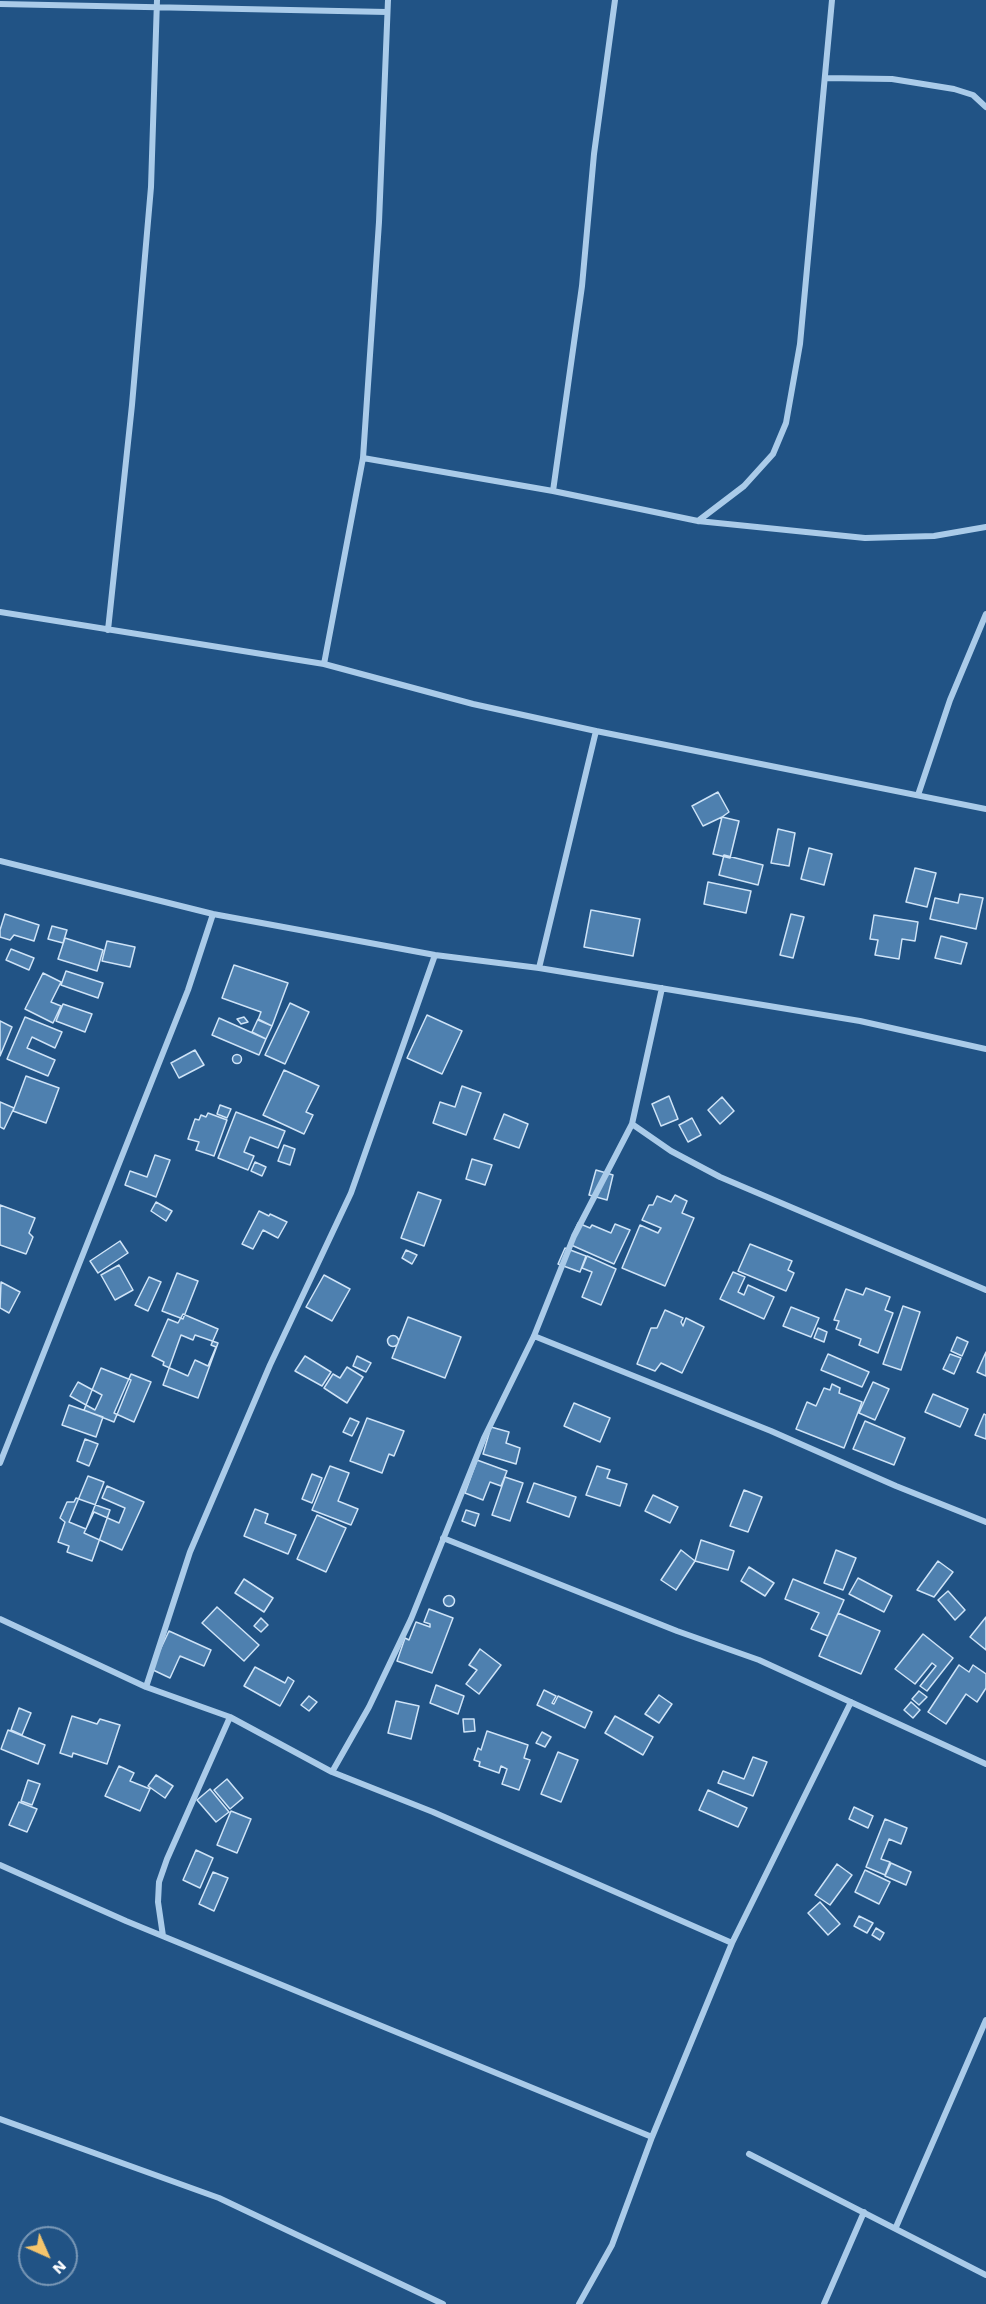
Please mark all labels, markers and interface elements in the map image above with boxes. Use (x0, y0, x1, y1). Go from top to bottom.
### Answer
north arrow (18, 2226, 78, 2286)
text: N (49, 2257, 71, 2279)

